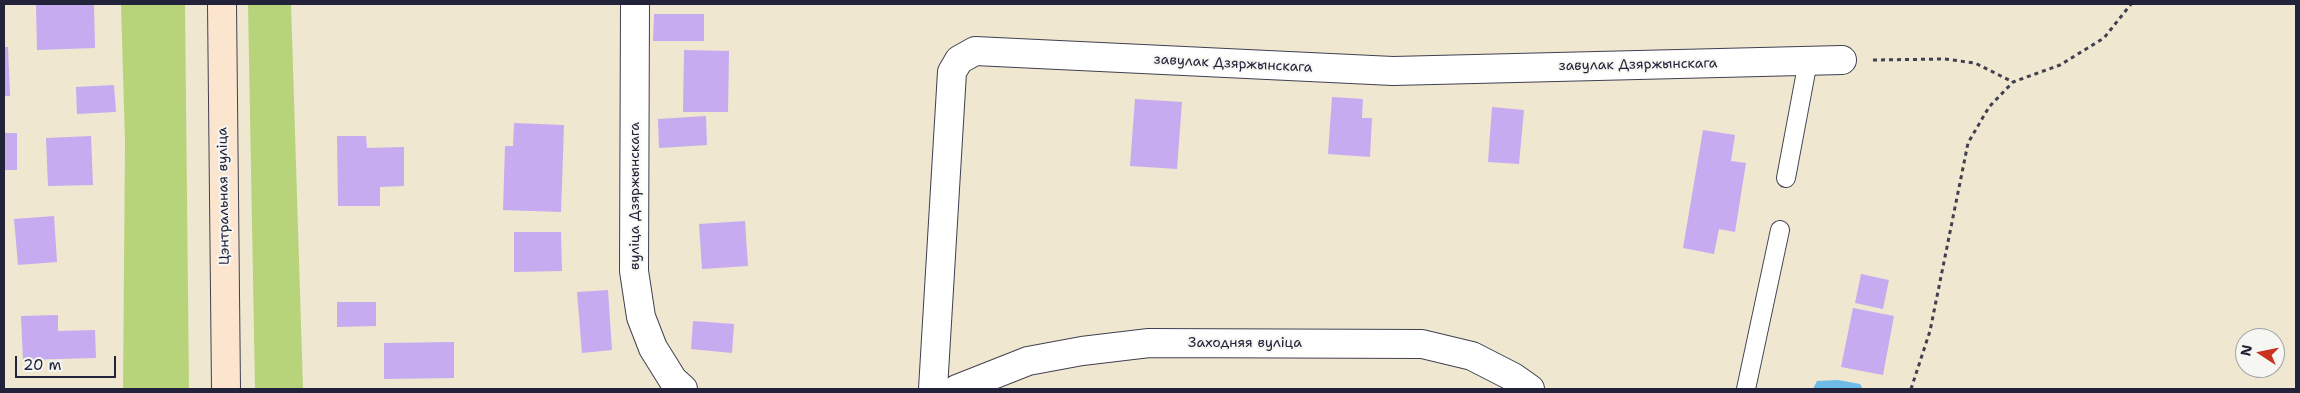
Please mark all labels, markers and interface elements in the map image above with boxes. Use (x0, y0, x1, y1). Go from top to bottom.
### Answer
street label: завулак Дзяржынскага (1153, 51, 1313, 77)
street label: завулак Дзяржынскага (1558, 55, 1718, 75)
street label: вуліца Дзяржынскага (627, 122, 643, 270)
street label: Цэнтральная вуліца (214, 127, 234, 265)
north arrow (2235, 328, 2285, 378)
street label: Заходняя вуліца (1188, 335, 1302, 351)
text: N (2236, 343, 2256, 357)
scale bar (18, 346, 119, 378)
text: 20 m (23, 355, 62, 375)

